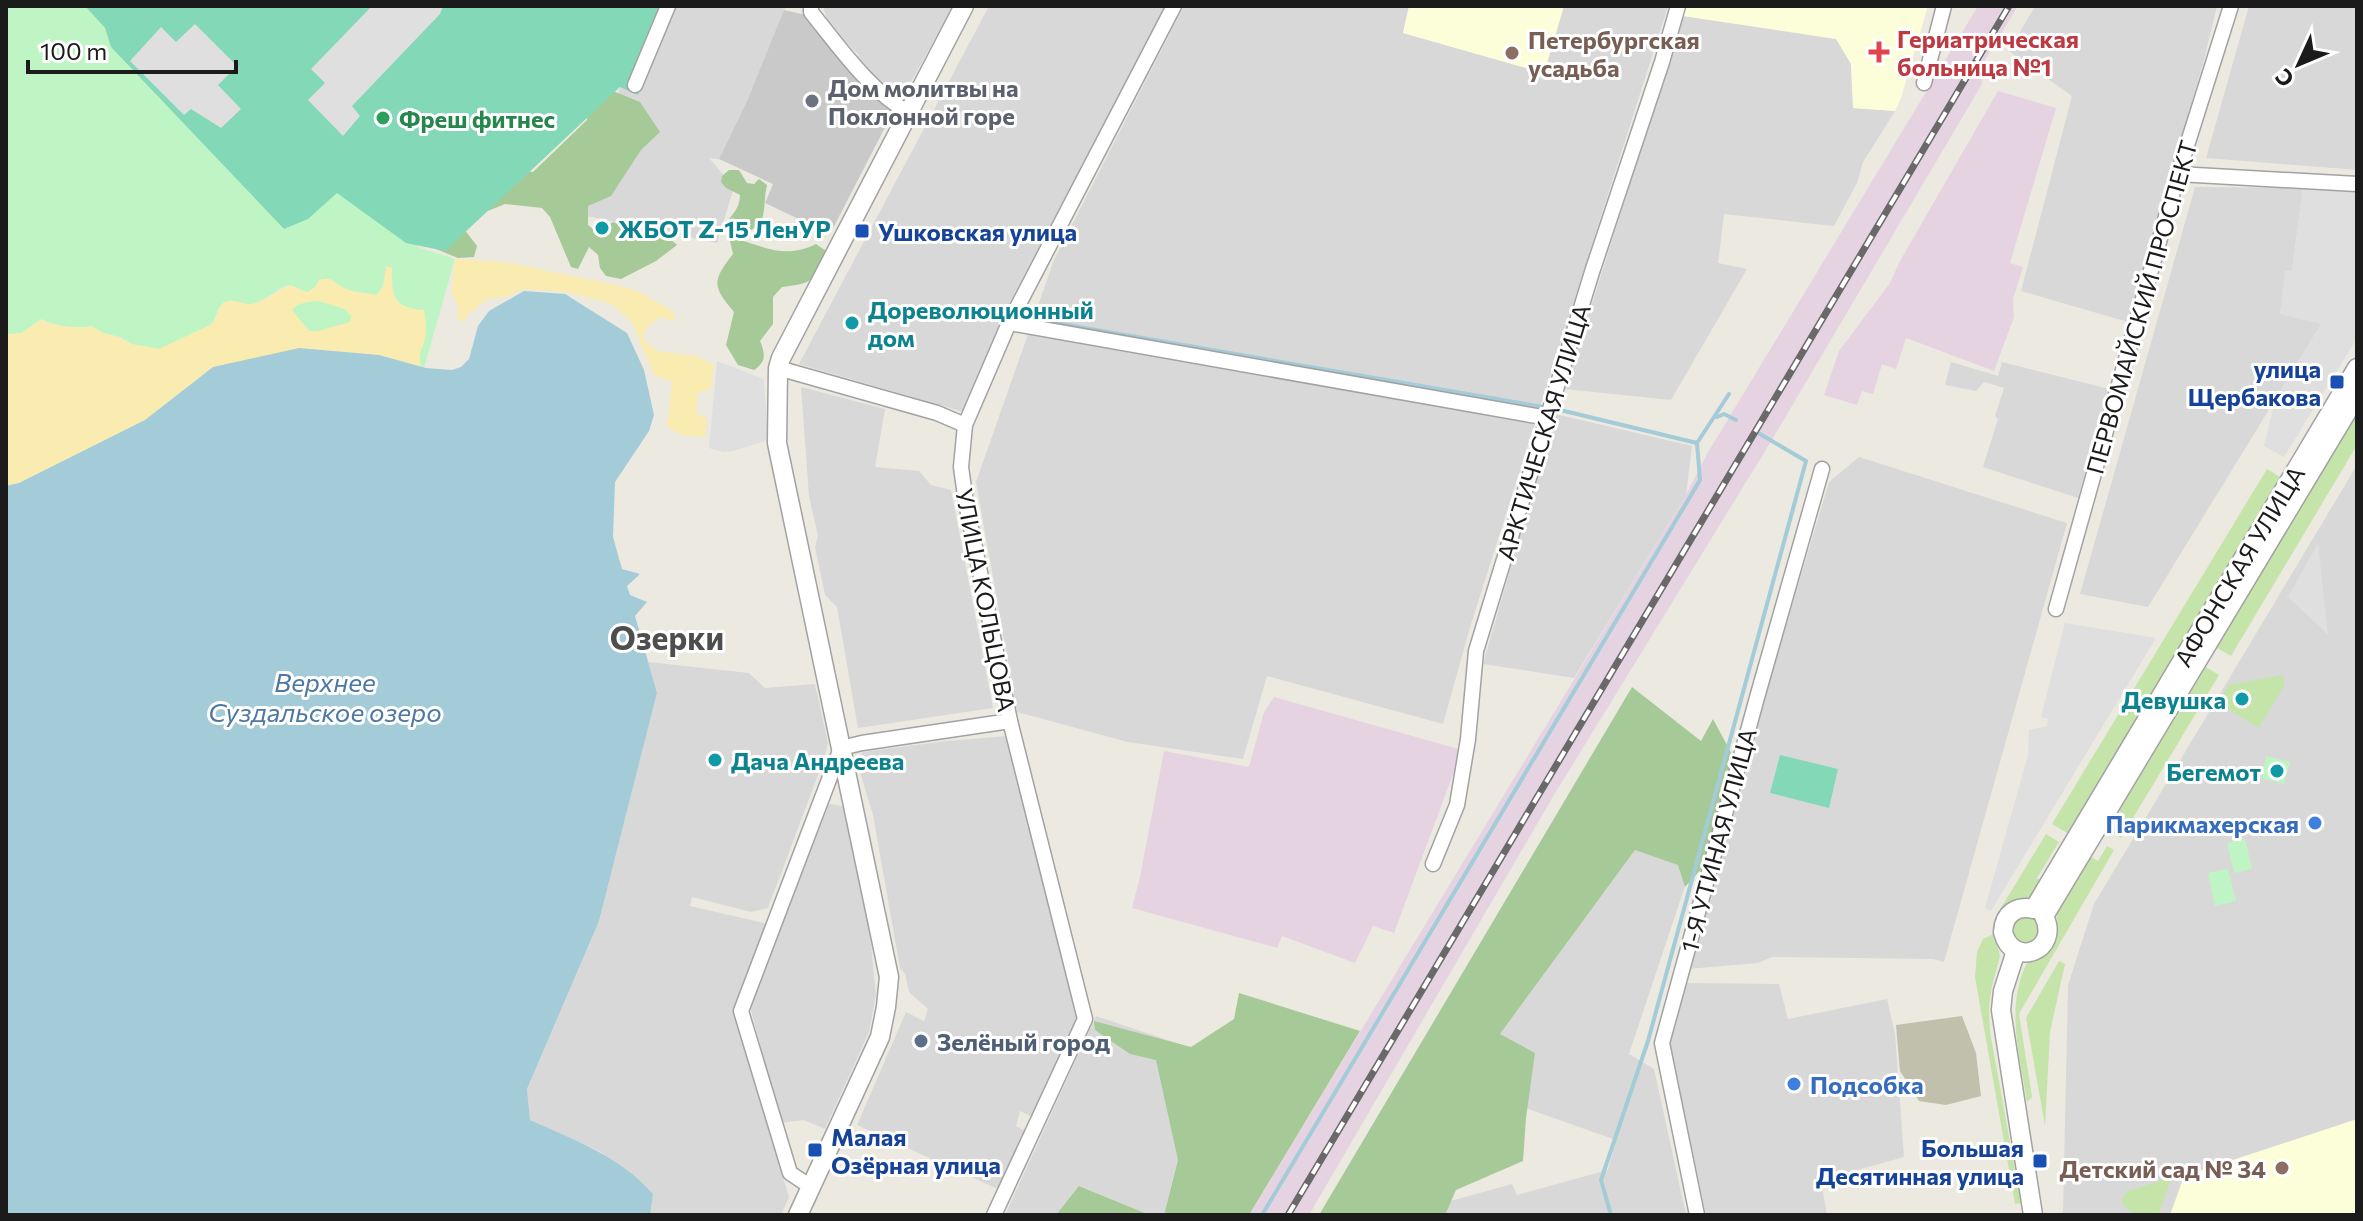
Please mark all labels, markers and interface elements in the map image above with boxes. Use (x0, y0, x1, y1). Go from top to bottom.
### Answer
scale bar (28, 24, 236, 74)
place label: Гериатрическая больница №1 (1897, 24, 2079, 81)
north arrow (2259, 24, 2339, 104)
place label: Петербургская усадьба (1528, 25, 1700, 82)
text: 100 m (40, 36, 107, 65)
marker: Гериатрическая больница №1 (1868, 41, 1890, 63)
marker: Петербургская усадьба (1503, 44, 1521, 62)
text: С (2269, 63, 2299, 93)
place label: Дом молитвы на Поклонной горе (828, 73, 1019, 130)
marker: Дом молитвы на Поклонной горе (803, 92, 821, 110)
place label: Фреш фитнес (399, 104, 555, 133)
marker: Фреш фитнес (374, 109, 392, 127)
street label: ПЕРВОМАЙСКИЙ ПРОСПЕКТ (2079, 137, 2203, 477)
place label: ЖБОТ Z-15 ЛенУР (618, 214, 831, 243)
place label: Ушковская улица (878, 217, 1077, 246)
marker: ЖБОТ Z-15 ЛенУР (593, 219, 611, 237)
marker: Ушковская улица (853, 222, 871, 240)
place label: Дореволюционный дом (868, 295, 1094, 352)
street label: АРКТИЧЕСКАЯ УЛИЦА (1490, 300, 1596, 564)
marker: Дореволюционный дом (843, 314, 861, 332)
place label: улица Щербакова (2188, 354, 2321, 411)
marker: улица Щербакова (2328, 373, 2346, 391)
street label: АФОНСКАЯ УЛИЦА (2168, 461, 2310, 671)
street label: УЛИЦА КОЛЬЦОВА (950, 486, 1022, 714)
district label: Озерки (610, 617, 724, 657)
water label: Верхнее Суздальское озеро (208, 666, 442, 727)
place label: Девушка (2121, 685, 2226, 714)
marker: Девушка (2233, 690, 2251, 708)
street label: 1-Я УТИНАЯ УЛИЦА (1674, 725, 1762, 955)
place label: Дача Андреева (731, 746, 904, 775)
marker: Дача Андреева (706, 751, 724, 769)
place label: Бегемот (2166, 757, 2261, 786)
marker: Бегемот (2268, 762, 2286, 780)
place label: Парикмахерская (2106, 809, 2299, 838)
marker: Парикмахерская (2306, 814, 2324, 832)
place label: Зелёный город (937, 1027, 1110, 1056)
marker: Зелёный город (912, 1032, 930, 1050)
place label: Подсобка (1810, 1070, 1924, 1099)
marker: Подсобка (1785, 1075, 1803, 1093)
place label: Малая Озёрная улица (831, 1122, 1001, 1179)
place label: Большая Десятинная улица (1816, 1133, 2024, 1190)
marker: Малая Озёрная улица (806, 1141, 824, 1159)
marker: Большая Десятинная улица (2031, 1152, 2049, 1170)
place label: Детский сад № 34 (2059, 1154, 2266, 1183)
marker: Детский сад № 34 (2273, 1159, 2291, 1177)

